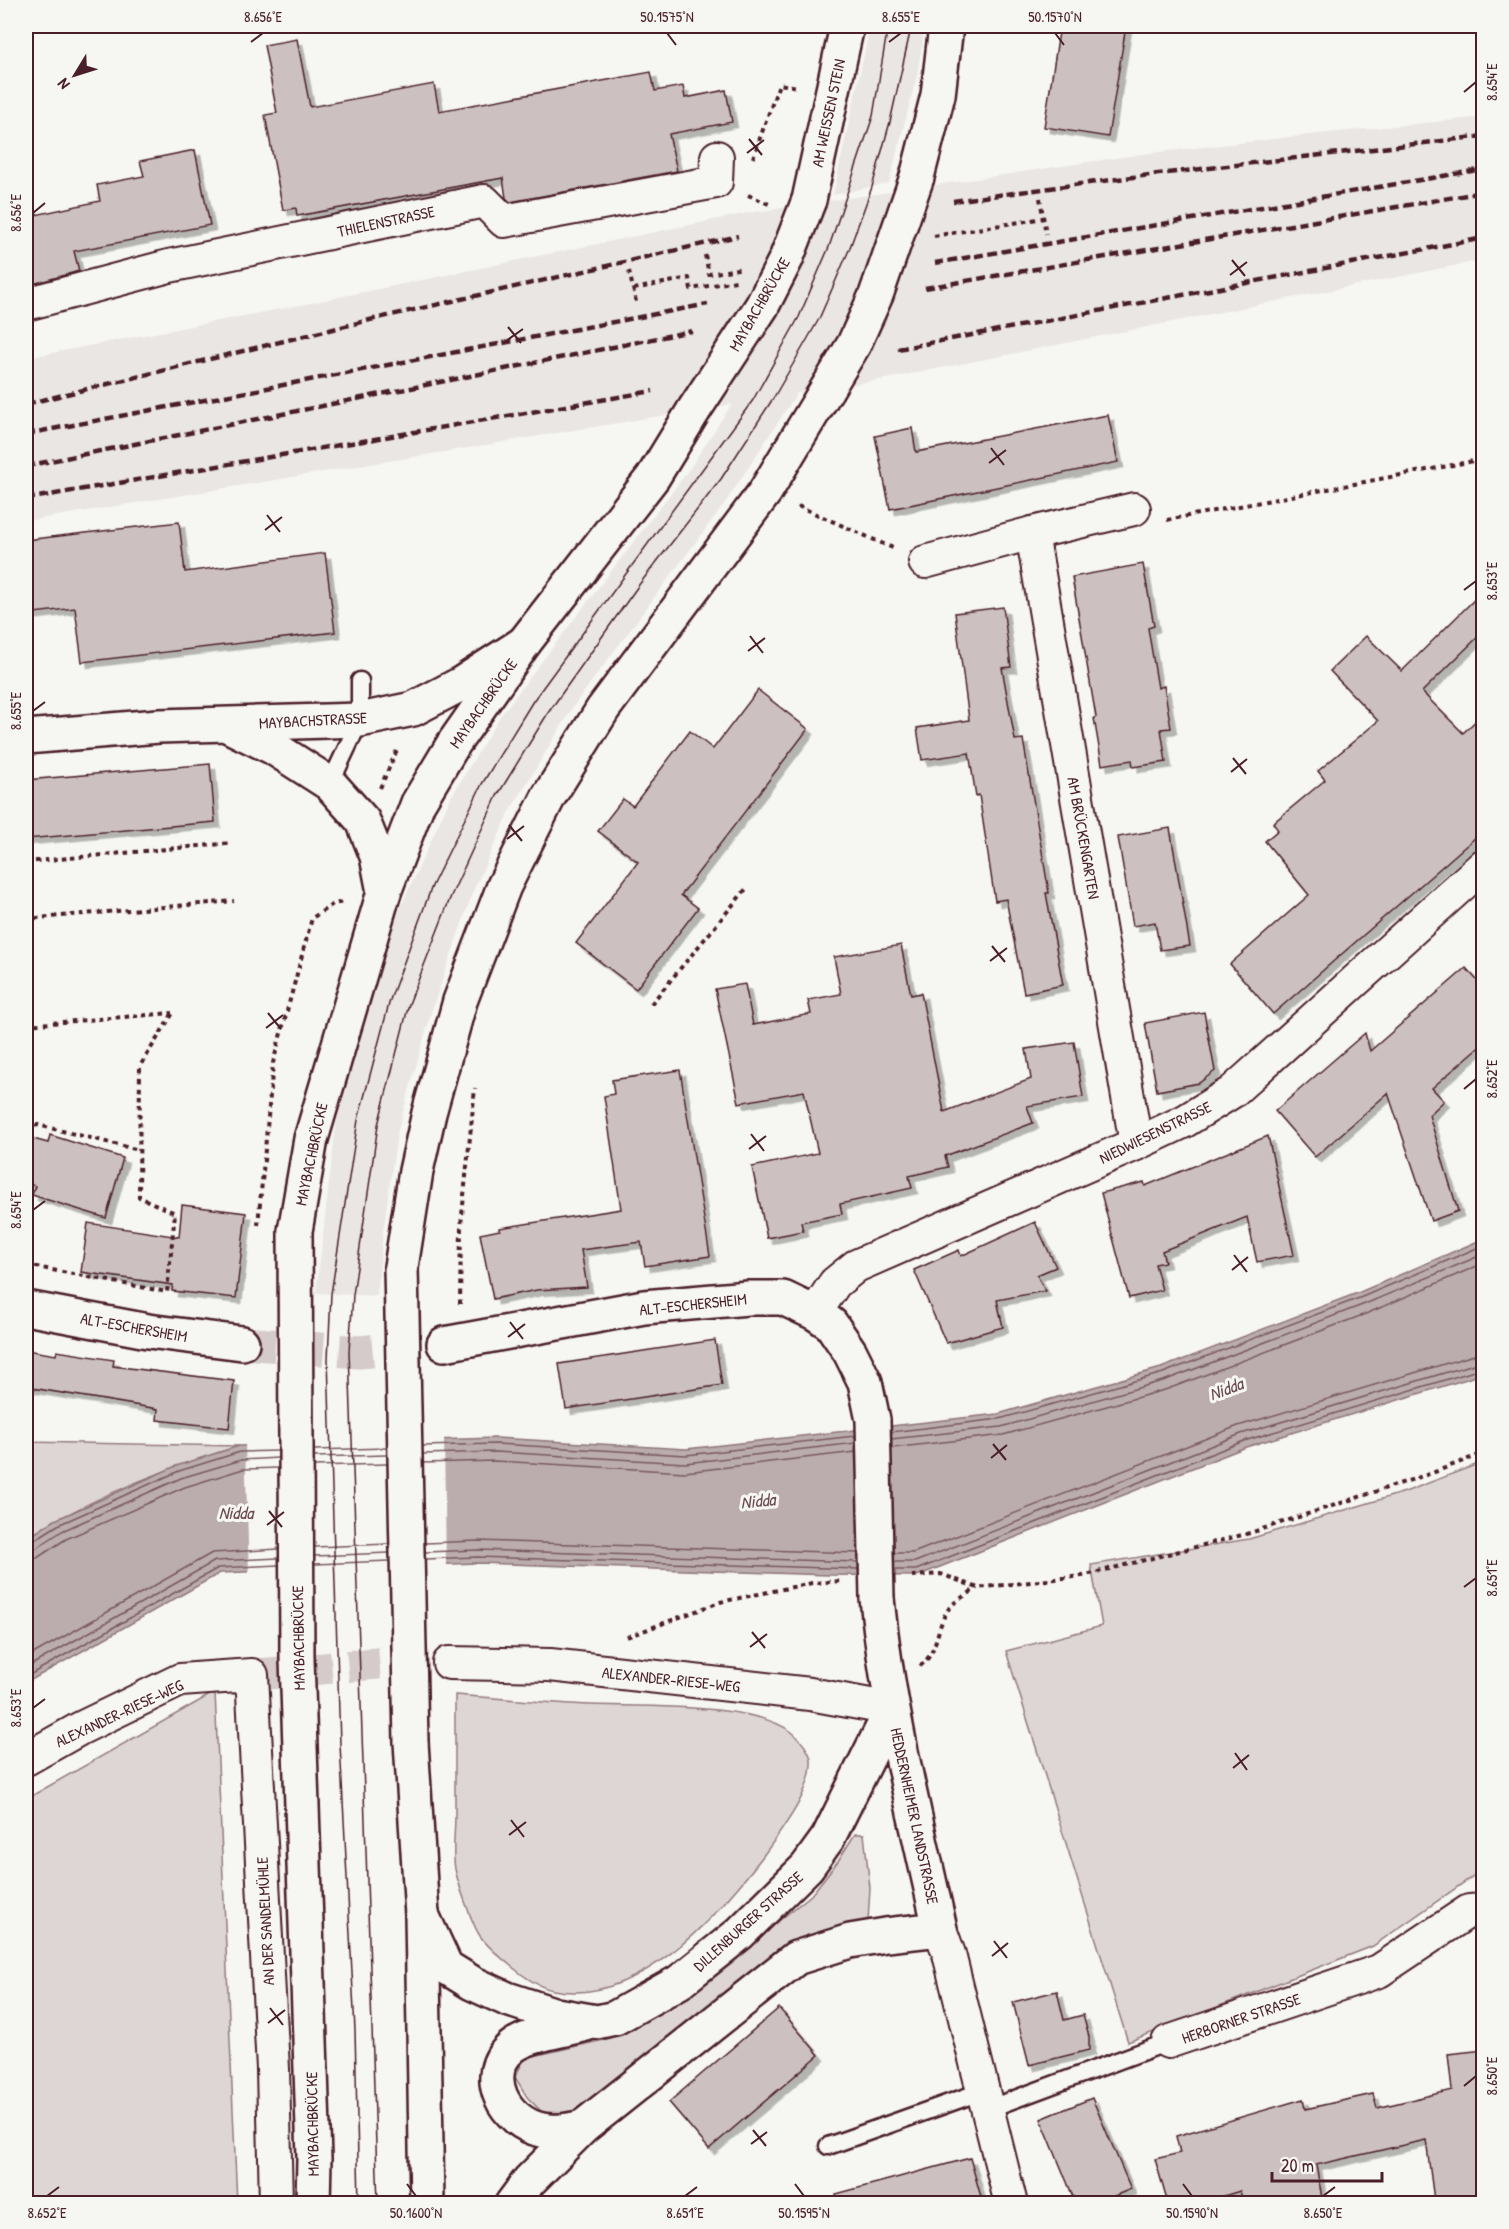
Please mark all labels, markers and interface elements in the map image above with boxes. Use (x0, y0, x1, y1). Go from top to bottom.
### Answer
text: 8.656°E (244, 6, 282, 27)
text: 50.1575°N (640, 6, 694, 27)
text: 8.655°E (882, 6, 921, 27)
text: 50.1570°N (1028, 6, 1082, 27)
north arrow (45, 45, 105, 105)
street label: AM WEISSEN STEIN (806, 57, 850, 169)
text: 8.654°E (1481, 63, 1502, 101)
text: N (52, 74, 74, 94)
text: 8.656°E (5, 194, 26, 232)
street label: THIELENSTRASSE (335, 200, 437, 242)
street label: MAYBACHBRÜCKE (723, 253, 795, 355)
text: 8.653°E (1481, 561, 1502, 600)
street label: MAYBACHBRÜCKE (444, 654, 522, 752)
text: 8.655°E (5, 691, 26, 730)
street label: MAYBACHSTRASSE (258, 706, 368, 734)
street label: AM BRÜCKENGARTEN (1062, 775, 1106, 901)
text: 8.652°E (1481, 1059, 1502, 1099)
street label: NIEDWIESENSTRASSE (1095, 1095, 1215, 1169)
street label: MAYBACHBRÜCKE (289, 1100, 333, 1208)
text: 8.654°E (5, 1191, 26, 1229)
street label: ALT-ESCHERSHEIM (638, 1287, 748, 1321)
street label: ALT-ESCHERSHEIM (79, 1307, 189, 1347)
water label: Nidda (1205, 1370, 1248, 1406)
water label: Nidda (739, 1486, 778, 1515)
water label: Nidda (219, 1500, 255, 1525)
text: 8.651°E (1481, 1559, 1502, 1597)
street label: MAYBACHBRÜCKE (286, 1585, 310, 1691)
street label: ALEXANDER-RIESE-WEG (601, 1661, 741, 1697)
street label: ALEXANDER-RIESE-WEG (51, 1674, 187, 1752)
text: 8.653°E (5, 1688, 26, 1727)
street label: HEDDERNHEIMER LANDSTRASSE (886, 1726, 944, 1906)
street label: AN DER SANDELMÜHLE (251, 1856, 279, 1986)
street label: DILLENBURGER STRASSE (688, 1866, 808, 1976)
street label: HERBORNER STRASSE (1179, 1987, 1303, 2049)
text: 8.650°E (1481, 2056, 1502, 2095)
street label: MAYBACHBRÜCKE (300, 2071, 324, 2177)
scale bar (1272, 2145, 1382, 2183)
text: 20 m (1281, 2153, 1314, 2178)
text: 8.652°E (27, 2202, 67, 2223)
text: 50.1600°N (390, 2202, 442, 2223)
text: 8.651°E (666, 2202, 704, 2223)
text: 50.1595°N (778, 2202, 830, 2223)
text: 50.1590°N (1166, 2202, 1218, 2223)
text: 8.650°E (1304, 2202, 1343, 2223)

